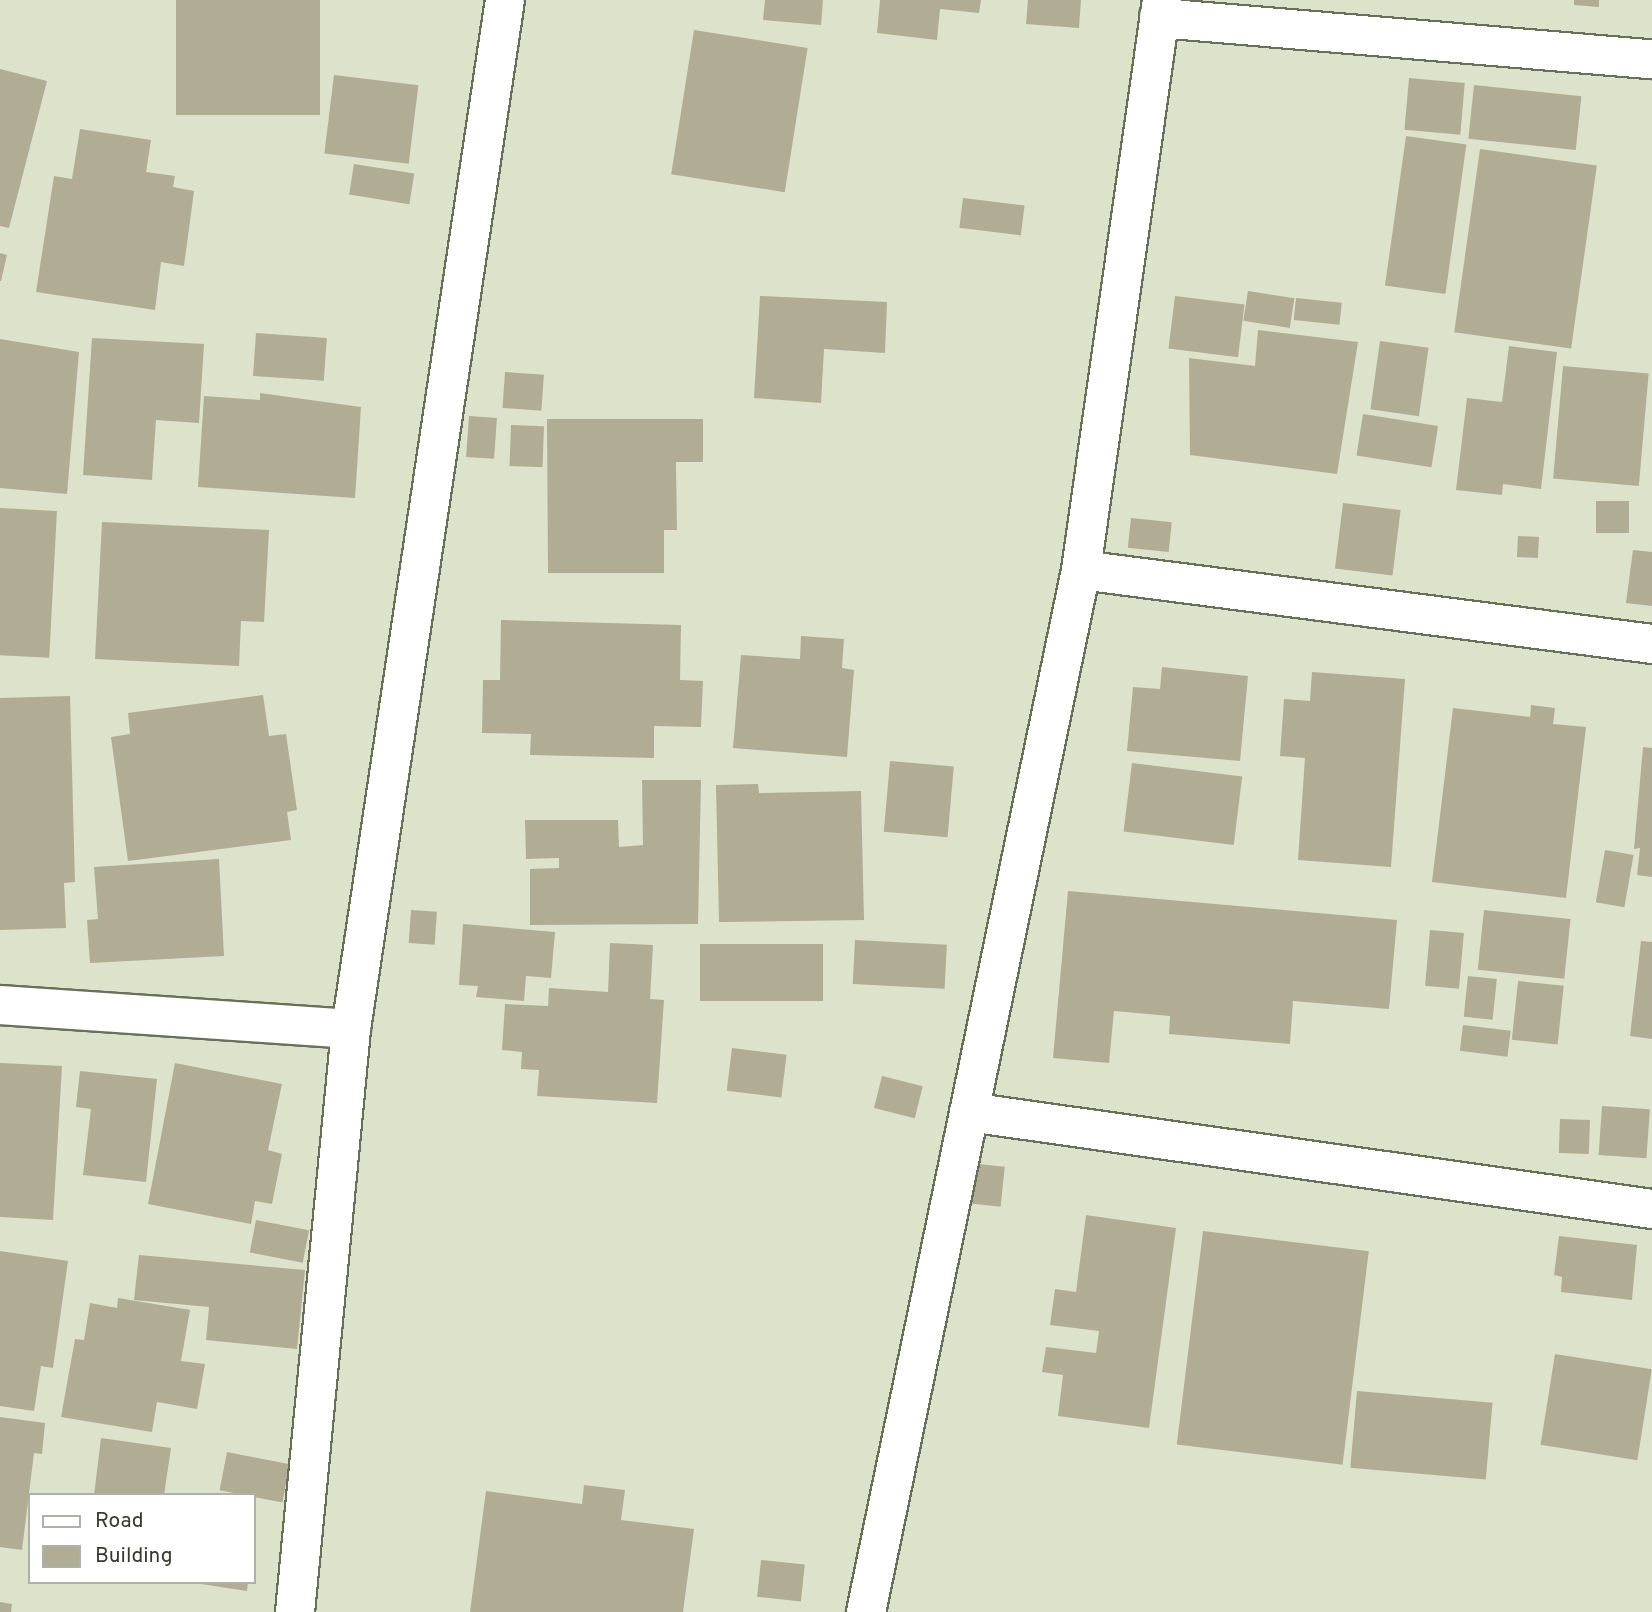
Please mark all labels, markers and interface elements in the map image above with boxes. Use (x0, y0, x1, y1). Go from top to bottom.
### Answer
legend (28, 1493, 256, 1584)
text: Road (95, 1508, 144, 1535)
text: Building (95, 1543, 173, 1570)

